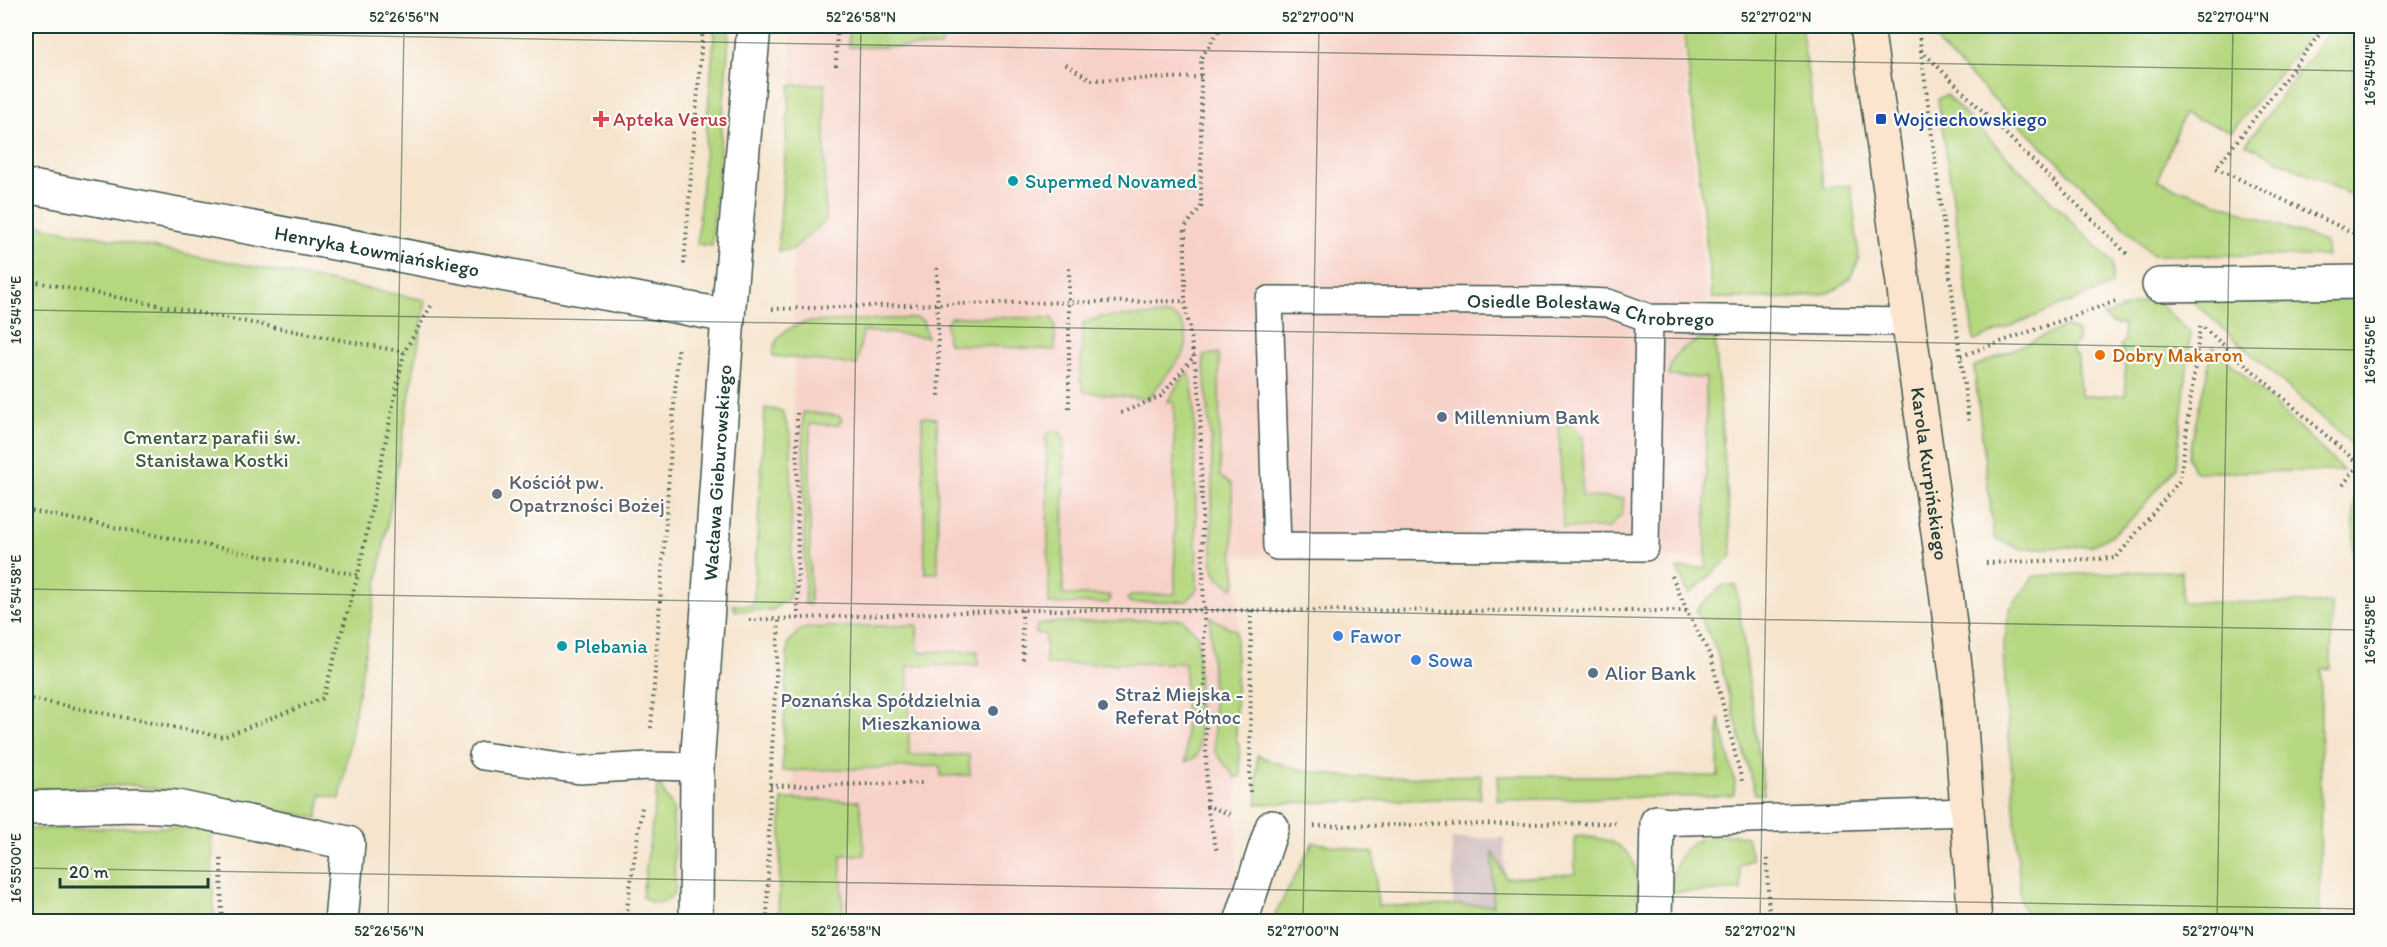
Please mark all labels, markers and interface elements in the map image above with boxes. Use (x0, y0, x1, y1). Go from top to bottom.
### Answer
text: 52°26'56"N (369, 8, 439, 26)
text: 52°26'58"N (826, 8, 896, 26)
text: 52°27'00"N (1282, 8, 1354, 26)
text: 52°27'02"N (1740, 8, 1812, 26)
text: 52°27'04"N (2197, 8, 2269, 26)
text: 16°54'54"E (2361, 36, 2379, 106)
place label: Apteka Verus (613, 107, 727, 131)
place label: Wojciechowskiego (1893, 107, 2047, 131)
marker: Apteka Verus (594, 112, 608, 126)
marker: Wojciechowskiego (1874, 112, 1888, 126)
place label: Supermed Novamed (1025, 169, 1197, 193)
marker: Supermed Novamed (1006, 174, 1020, 188)
street label: Henryka Łowmiańskiego (273, 220, 481, 282)
text: 16°54'56"E (7, 276, 25, 344)
street label: Osiedle Bolesława Chrobrego (1467, 289, 1714, 331)
text: 16°54'56"E (2361, 316, 2379, 384)
place label: Dobry Makaron (2112, 343, 2243, 367)
marker: Dobry Makaron (2093, 348, 2107, 362)
street label: Wacława Gieburowskiego (698, 364, 737, 582)
street label: Karola Kurpińskiego (1906, 385, 1954, 562)
place label: Millennium Bank (1454, 405, 1600, 429)
marker: Millennium Bank (1435, 410, 1449, 424)
park label: Cmentarz parafii św. Stanisława Kostki (123, 425, 301, 472)
place label: Kościół pw. Opatrzności Bożej (509, 470, 665, 517)
marker: Kościół pw. Opatrzności Bożej (490, 487, 504, 501)
text: 16°54'58"E (7, 555, 25, 623)
text: 16°54'58"E (2361, 596, 2379, 664)
place label: Fawor (1350, 624, 1402, 648)
marker: Fawor (1331, 629, 1345, 643)
place label: Plebania (574, 634, 648, 658)
marker: Plebania (555, 639, 569, 653)
place label: Sowa (1428, 648, 1473, 672)
marker: Sowa (1409, 653, 1423, 667)
place label: Alior Bank (1605, 661, 1696, 685)
marker: Alior Bank (1586, 666, 1600, 680)
place label: Straż Miejska - Referat Północ (1115, 682, 1244, 729)
place label: Poznańska Spółdzielnia Mieszkaniowa (780, 688, 982, 735)
marker: Straż Miejska - Referat Północ (1096, 698, 1110, 712)
marker: Poznańska Spółdzielnia Mieszkaniowa (986, 704, 1000, 718)
text: 16°55'00"E (7, 833, 25, 903)
scale bar (60, 851, 208, 889)
text: 20 m (69, 861, 109, 883)
text: 52°26'56"N (354, 922, 424, 940)
text: 52°26'58"N (811, 922, 881, 940)
text: 52°27'00"N (1267, 922, 1339, 940)
text: 52°27'02"N (1724, 922, 1796, 940)
text: 52°27'04"N (2182, 922, 2254, 940)

